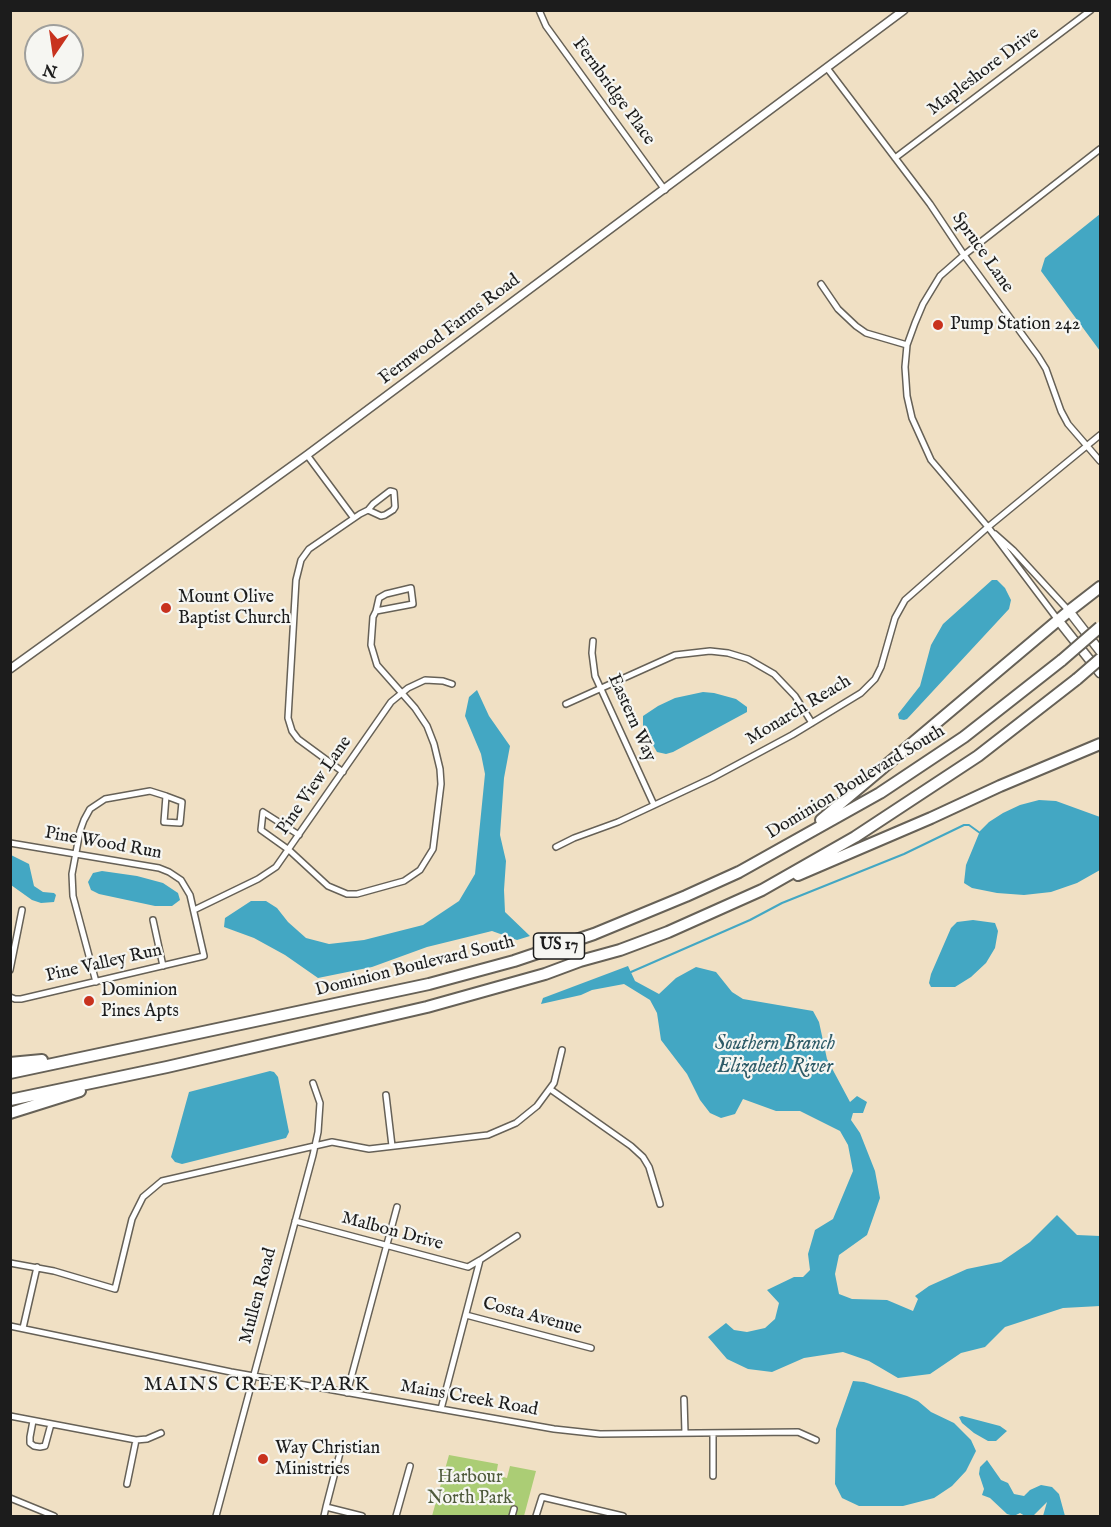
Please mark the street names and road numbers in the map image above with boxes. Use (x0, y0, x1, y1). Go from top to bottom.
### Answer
street label: Mapleshore Drive (924, 23, 1044, 121)
street label: Fernbridge Place (567, 34, 659, 150)
street label: Spruce Lane (946, 209, 1018, 297)
street label: Fernwood Farms Road (375, 270, 525, 390)
street label: Eastern Way (602, 671, 660, 765)
street label: Monarch Reach (743, 671, 855, 751)
street label: Dominion Boulevard South (763, 721, 949, 845)
street label: Pine View Lane (273, 732, 357, 840)
street label: Pine Wood Run (43, 823, 163, 865)
street label: Dominion Boulevard South (313, 932, 517, 1002)
road number: US 17 (534, 933, 584, 959)
street label: Pine Valley Run (44, 940, 164, 988)
street label: Malbon Drive (339, 1208, 445, 1256)
street label: Mullen Road (236, 1246, 282, 1346)
street label: Costa Avenue (480, 1293, 584, 1341)
street label: Mains Creek Road (398, 1376, 540, 1422)

